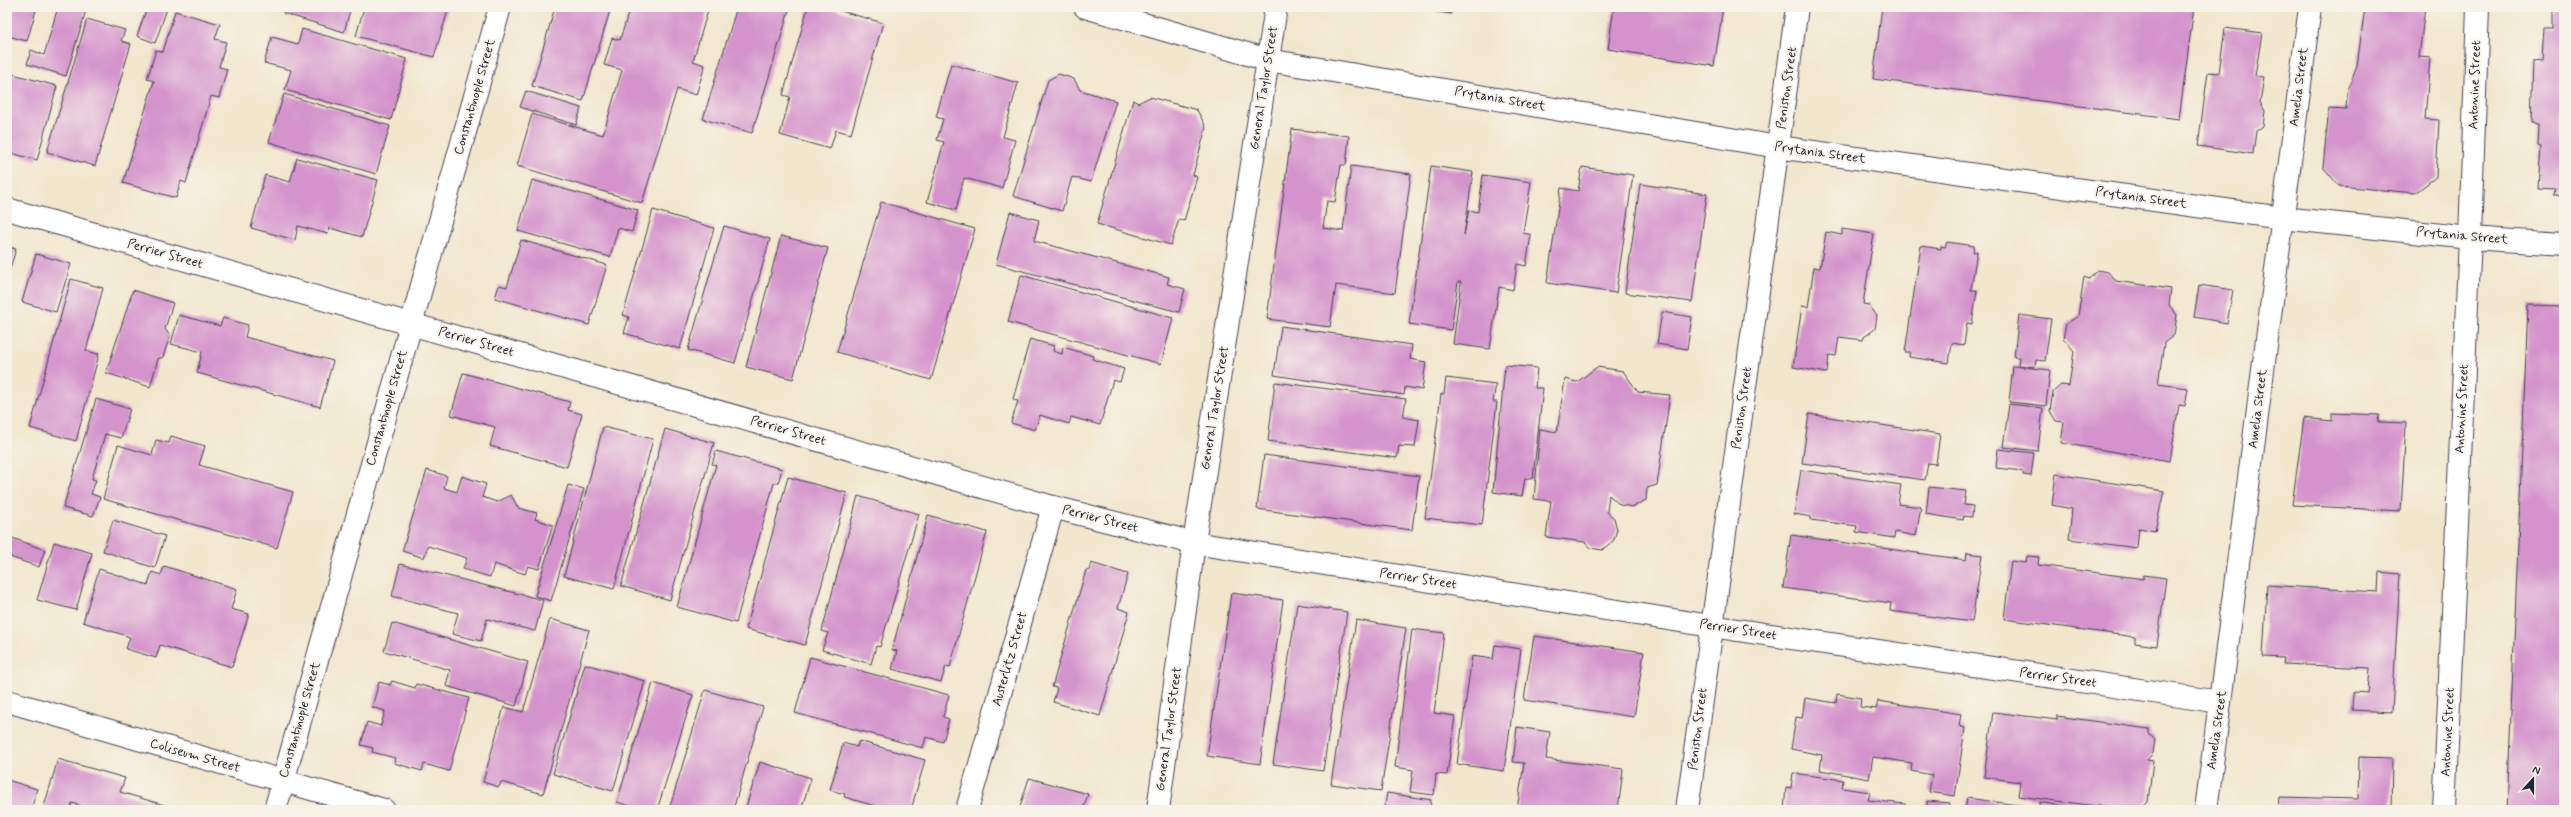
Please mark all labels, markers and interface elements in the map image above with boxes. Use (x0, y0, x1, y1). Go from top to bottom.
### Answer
street label: General Taylor Street (1246, 25, 1282, 151)
street label: Constantinople Street (450, 37, 500, 157)
street label: Antonine Street (2465, 40, 2485, 130)
street label: Peniston Street (1773, 46, 1801, 130)
street label: Amelia Street (2286, 46, 2312, 128)
street label: Prytania Street (1453, 83, 1547, 115)
street label: Prytania Street (1773, 138, 1867, 168)
street label: Prytania Street (2094, 183, 2188, 213)
street label: Prytania Street (2415, 224, 2509, 249)
street label: Perrier Street (125, 235, 205, 273)
street label: Perrier Street (436, 323, 516, 361)
street label: General Taylor Street (1197, 345, 1233, 471)
street label: Constantinople Street (362, 348, 412, 468)
street label: Antonine Street (2451, 364, 2473, 454)
street label: Peniston Street (1728, 366, 1756, 450)
street label: Amelia Street (2245, 368, 2271, 450)
street label: Perrier Street (748, 412, 828, 450)
street label: Perrier Street (1060, 501, 1140, 537)
street label: Perrier Street (1378, 565, 1458, 593)
street label: Austerlitz Street (988, 610, 1032, 708)
street label: Perrier Street (1698, 616, 1778, 644)
street label: Constantinople Street (275, 660, 325, 780)
street label: Perrier Street (2018, 664, 2098, 692)
street label: General Taylor Street (1152, 666, 1186, 792)
street label: Peniston Street (1685, 687, 1711, 771)
street label: Antonine Street (2437, 687, 2459, 777)
street label: Amelia Street (2203, 689, 2231, 771)
street label: Coliseum Street (148, 735, 242, 777)
north arrow (2513, 759, 2553, 799)
text: N (2530, 763, 2542, 778)

